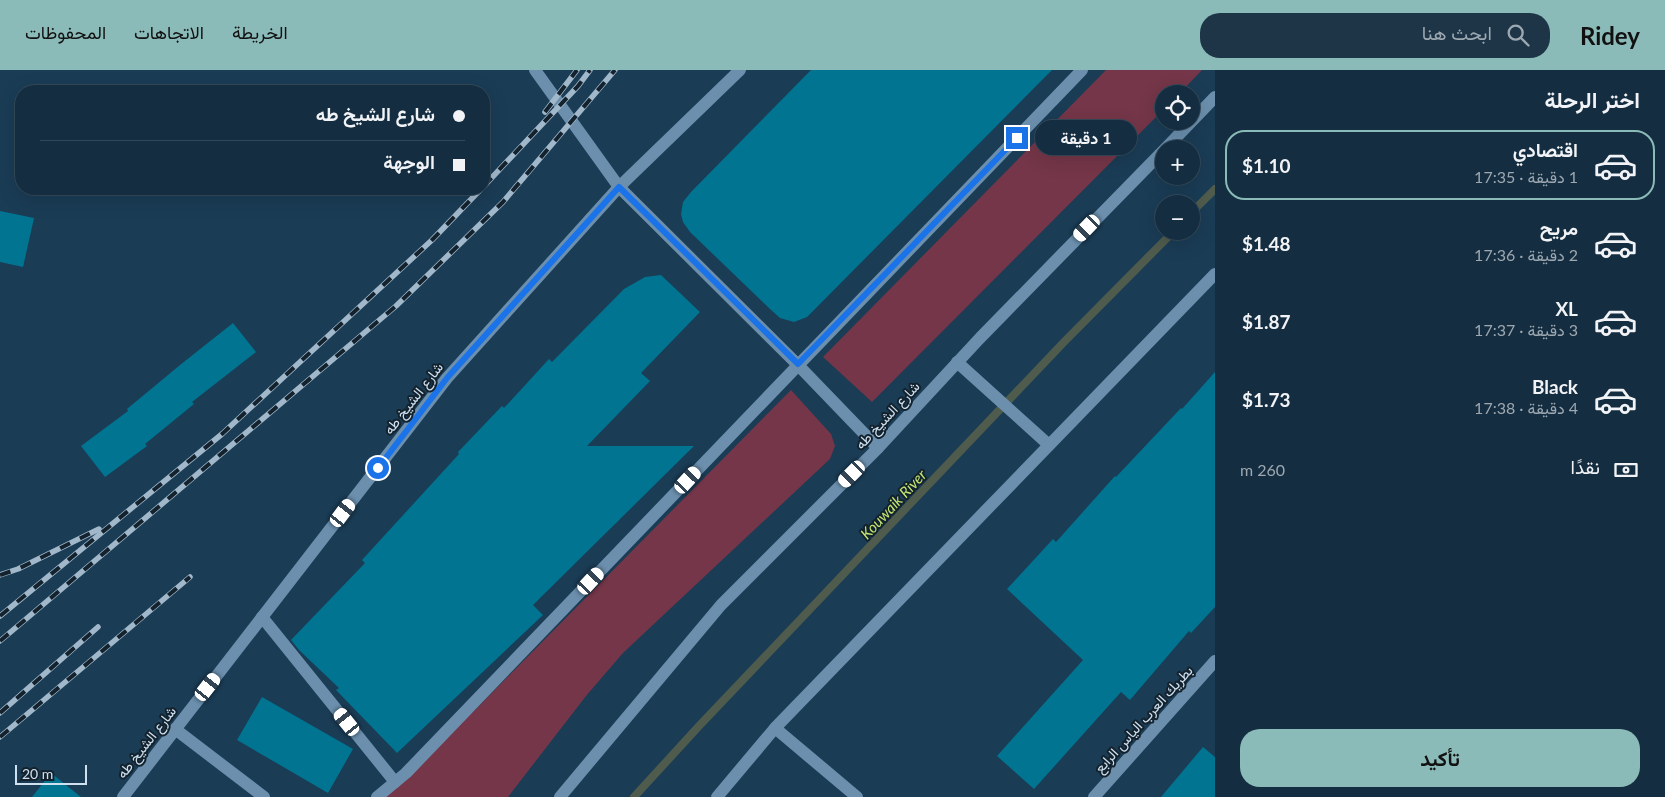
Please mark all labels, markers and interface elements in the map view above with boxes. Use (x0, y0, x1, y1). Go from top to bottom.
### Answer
search box (1200, 13, 1550, 58)
text: المحفوظات (25, 21, 106, 43)
text: الاتجاهات (134, 21, 204, 43)
text: الخريطة (232, 21, 288, 43)
text: ابحث هنا (1422, 21, 1492, 44)
icon: search (1504, 21, 1532, 49)
text: Ridey (1580, 21, 1640, 50)
map controls (1155, 85, 1200, 240)
button: locate (1155, 85, 1200, 130)
text: اختر الرحلة (1544, 86, 1640, 113)
text: شارع الشيخ طه (316, 102, 435, 125)
callout: 1 دقيقة (1034, 120, 1137, 156)
route end (1006, 127, 1028, 149)
text: 1 دقيقة (1061, 128, 1111, 147)
text: اقتصادي (1513, 138, 1578, 161)
button: + (1155, 140, 1200, 185)
icon: car (1593, 143, 1638, 188)
text: الوجهة (383, 150, 435, 173)
text: $1.10 (1242, 154, 1291, 177)
text: 1 دقيقة · 17:35 (1474, 167, 1578, 186)
button: − (1155, 195, 1200, 240)
car (1071, 212, 1102, 244)
text: مريح (1540, 216, 1578, 239)
icon: car (1593, 221, 1638, 266)
text: $1.48 (1242, 232, 1291, 255)
text: 2 دقيقة · 17:36 (1474, 245, 1578, 264)
text: XL (1555, 297, 1578, 320)
icon: car (1593, 299, 1638, 344)
text: $1.87 (1242, 310, 1291, 333)
text: 3 دقيقة · 17:37 (1474, 320, 1578, 339)
street label: شارع الشيخ طه (380, 359, 449, 439)
text: Black (1532, 375, 1578, 398)
icon: car (1593, 377, 1638, 422)
street label: شارع الشيخ طه (851, 378, 925, 454)
text: $1.73 (1242, 388, 1291, 411)
text: 4 دقيقة · 17:38 (1474, 398, 1578, 417)
text: نقدًا (1571, 455, 1600, 478)
icon: cash (1612, 456, 1640, 484)
route start (367, 457, 389, 479)
car (836, 458, 867, 490)
text: 260 m (1240, 460, 1285, 479)
car (672, 464, 703, 496)
water label: Kouwaik River (856, 465, 930, 542)
car (327, 497, 358, 529)
car (575, 565, 606, 597)
street label: بطريك العرب الياس الرابع (1090, 662, 1198, 778)
car (192, 671, 223, 703)
street label: شارع الشيخ طه (113, 703, 182, 783)
car (331, 706, 362, 738)
button: تأكيد (1240, 729, 1640, 787)
scale bar (15, 762, 88, 785)
text: 20 m (22, 765, 53, 782)

